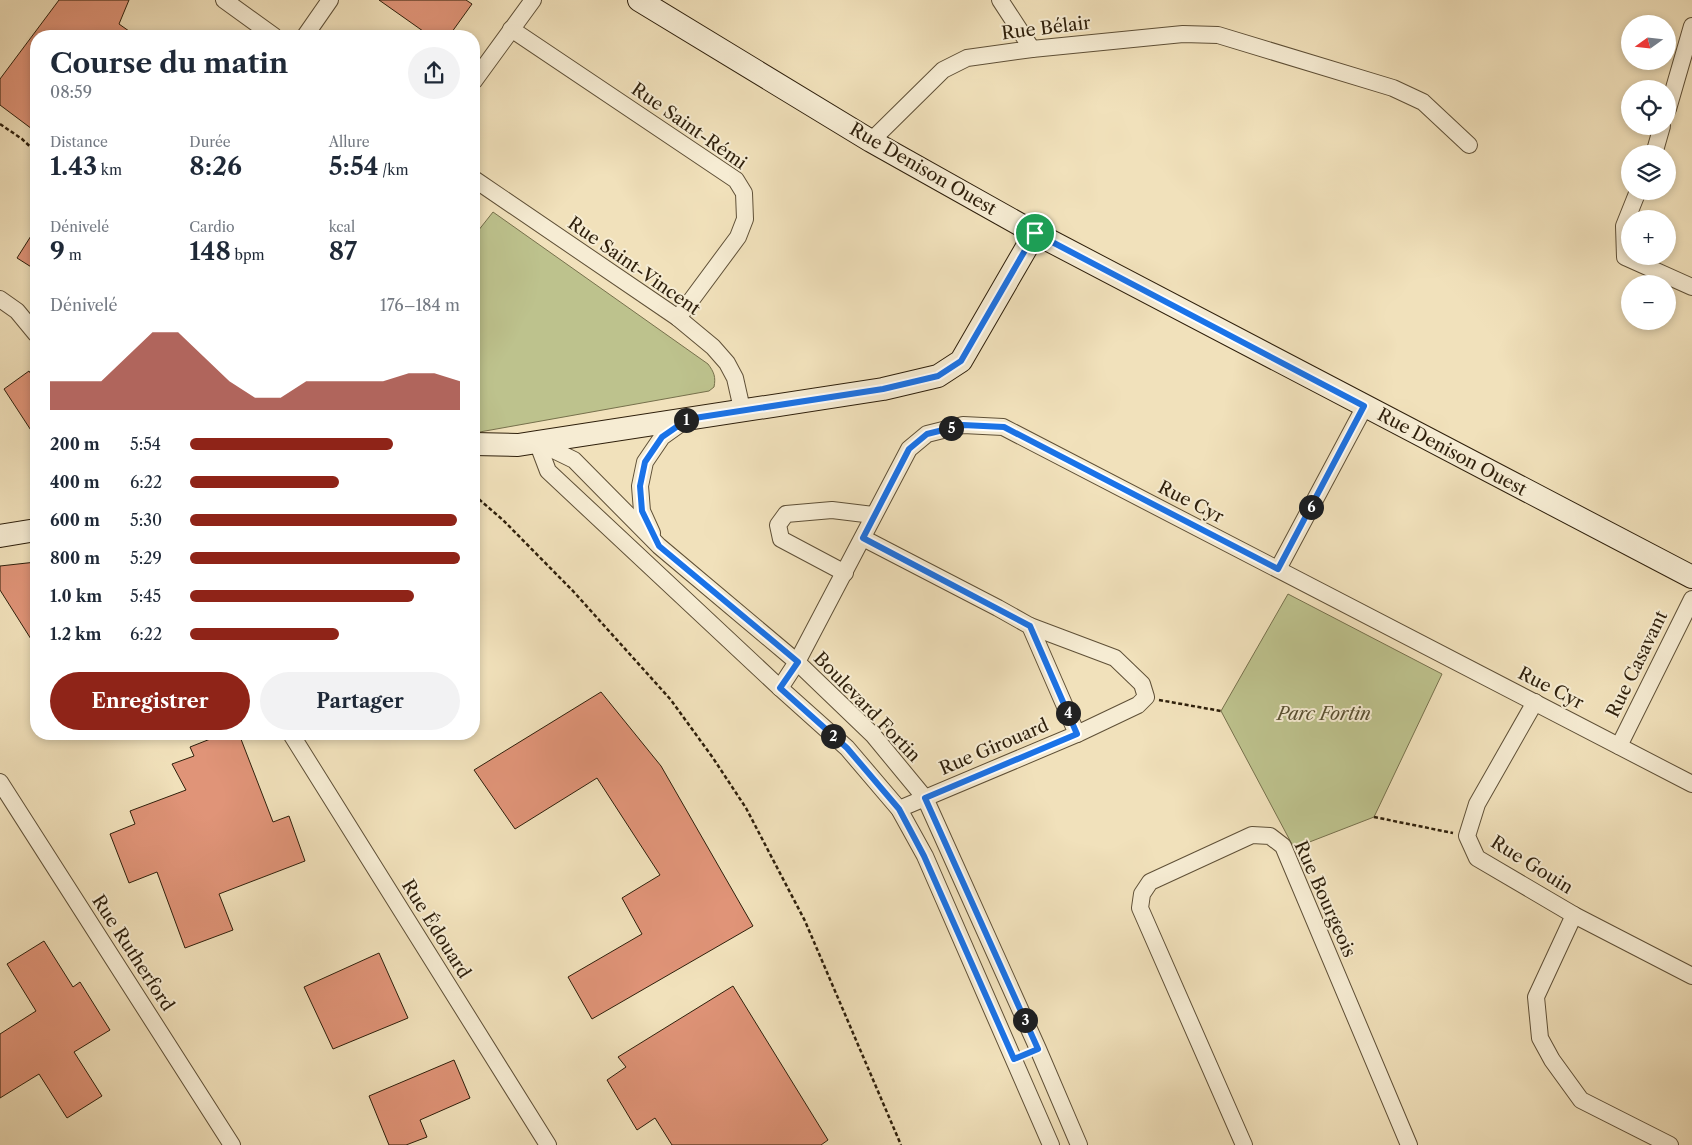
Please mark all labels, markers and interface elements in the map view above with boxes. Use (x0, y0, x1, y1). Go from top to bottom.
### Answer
street label: Rue Bélair (1000, 12, 1092, 44)
north arrow (1621, 15, 1676, 70)
map controls (1621, 15, 1676, 330)
text: Course du matin (50, 46, 288, 80)
button: share (408, 47, 460, 99)
street label: Rue Saint-Rémi (627, 78, 751, 174)
button: locate (1621, 80, 1676, 135)
text: 08:59 (50, 82, 92, 102)
street label: Rue Denison Ouest (846, 118, 1001, 220)
text: Distance (50, 133, 108, 151)
text: Durée (189, 133, 231, 151)
text: Allure (329, 133, 370, 151)
button: layers (1621, 145, 1676, 200)
text: 1.43 (50, 151, 97, 182)
text: 8:26 (189, 151, 242, 182)
text: 5:54 (329, 151, 379, 182)
text: km (97, 161, 122, 179)
text: /km (379, 161, 408, 179)
button: + (1621, 210, 1676, 265)
street label: Rue Saint-Vincent (564, 212, 705, 320)
pin (1014, 212, 1056, 254)
text: Dénivelé (50, 218, 109, 236)
text: Cardio (189, 218, 235, 236)
text: kcal (329, 218, 355, 236)
icon: arrive (1021, 219, 1049, 247)
text: 9 (50, 236, 65, 267)
text: 148 (189, 236, 231, 267)
text: 87 (329, 236, 357, 267)
text: m (65, 246, 82, 264)
text: bpm (231, 246, 265, 264)
button: − (1621, 275, 1676, 330)
text: Dénivelé (50, 295, 118, 315)
text: 176–184 m (380, 295, 460, 315)
street label: Rue Denison Ouest (1374, 403, 1531, 501)
pin: 1 (674, 408, 698, 432)
text: 1 (683, 411, 690, 429)
pin: 5 (938, 416, 964, 440)
text: 5 (948, 419, 955, 437)
text: 200 m (50, 434, 100, 454)
text: 5:54 (130, 434, 161, 454)
text: 400 m (50, 472, 100, 492)
text: 6:22 (130, 472, 162, 492)
street label: Rue Cyr (1155, 476, 1228, 528)
pin: 6 (1298, 494, 1324, 520)
text: 6 (1307, 498, 1316, 516)
text: 600 m (50, 510, 100, 530)
text: 5:30 (130, 510, 162, 530)
text: 800 m (50, 548, 100, 568)
text: 5:29 (130, 548, 162, 568)
text: 1.0 km (50, 586, 102, 606)
text: 5:45 (130, 586, 161, 606)
street label: Rue Casavant (1602, 607, 1673, 721)
text: 1.2 km (50, 624, 102, 644)
text: 6:22 (130, 624, 162, 644)
street label: Boulevard Fortin (809, 647, 925, 767)
street label: Rue Cyr (1515, 662, 1588, 714)
button: Enregistrer (50, 672, 250, 730)
button: Partager (260, 672, 460, 730)
pin: 4 (1056, 700, 1080, 726)
park label: Parc Fortin (1275, 703, 1371, 725)
text: 4 (1064, 704, 1073, 722)
street label: Rue Girouard (936, 714, 1052, 780)
pin: 2 (820, 724, 846, 748)
text: 2 (829, 727, 838, 745)
street label: Rue Gouin (1487, 831, 1577, 899)
street label: Rue Bourgeois (1289, 837, 1361, 961)
street label: Rue Édouard (397, 875, 476, 983)
street label: Rue Rutherford (87, 891, 179, 1015)
pin: 3 (1012, 1008, 1038, 1032)
text: 3 (1022, 1011, 1029, 1029)

